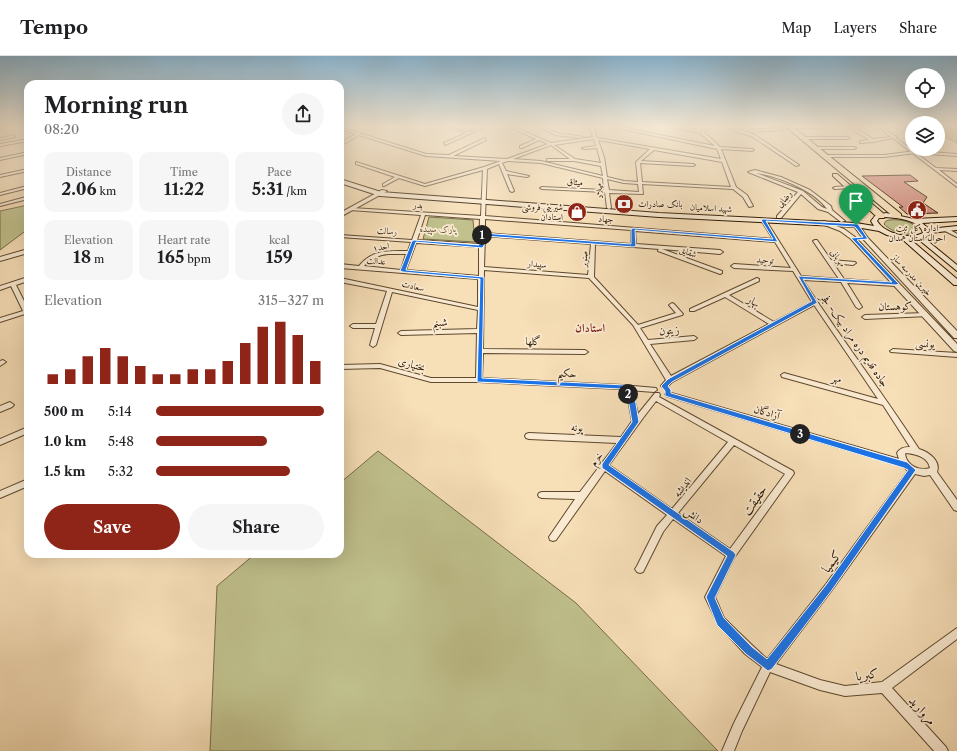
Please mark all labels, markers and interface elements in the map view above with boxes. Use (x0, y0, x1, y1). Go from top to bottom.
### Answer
text: Tempo (20, 16, 88, 39)
text: Map (781, 19, 811, 37)
text: Layers (833, 19, 877, 37)
text: Share (899, 19, 937, 37)
map controls (905, 68, 945, 156)
button: locate (905, 68, 945, 108)
text: Morning run (44, 92, 188, 119)
button: share (282, 93, 324, 135)
button: layers (905, 116, 945, 156)
text: 08:20 (44, 121, 79, 137)
text: Distance (66, 165, 111, 179)
text: Time (170, 165, 198, 179)
text: Pace (267, 165, 292, 179)
street label: میثاق (567, 175, 583, 188)
text: 2.06 (61, 179, 97, 199)
text: 11:22 (164, 179, 204, 199)
text: 5:31 (252, 179, 283, 199)
street label: میلاد (592, 182, 605, 200)
text: km (97, 184, 116, 198)
text: /km (283, 184, 307, 198)
pin (839, 184, 873, 225)
street label: رضایی (773, 188, 795, 210)
icon: arrive (845, 190, 867, 212)
bank icon: بانک صادرات (613, 193, 635, 215)
place label: بانک صادرات (638, 198, 683, 210)
street label: بدر (412, 199, 424, 211)
public building icon: اداره کل ثبت احوال استان همدان (906, 199, 928, 221)
place label: شیرینی فروشی استادان (522, 201, 563, 222)
shop icon: شیرینی فروشی استادان (566, 201, 588, 223)
street label: شهید اسلامیان (690, 201, 732, 215)
street label: جهاد (598, 212, 614, 225)
place label: اداره کل ثبت احوال استان همدان (889, 222, 946, 244)
park label: پارک سپیده (420, 223, 457, 236)
street label: رسالت (376, 224, 398, 238)
pin: 1 (472, 225, 492, 245)
text: 1 (480, 228, 484, 242)
text: Elevation (64, 233, 113, 247)
text: Heart rate (157, 233, 211, 247)
text: kcal (269, 233, 290, 247)
street label: احد۱ (372, 240, 390, 253)
street label: شقایق (678, 243, 698, 261)
text: 18 (73, 247, 91, 267)
text: 165 (157, 247, 184, 267)
text: 159 (266, 247, 293, 267)
street label: مهربانی (828, 247, 849, 270)
street label: صنوبر (578, 250, 590, 269)
street label: خیرین مدرسه ساز (889, 251, 934, 298)
text: m (91, 252, 104, 266)
text: bpm (184, 252, 211, 266)
street label: توحید (756, 253, 774, 267)
street label: عدالت (366, 254, 386, 267)
street label: سپیدار (526, 257, 547, 272)
street label: سعادت (401, 278, 425, 293)
street label: جاده قدیم دره مراد بیک- فجر (815, 290, 893, 391)
street label: بهار (744, 291, 763, 311)
text: Elevation (44, 292, 102, 308)
text: 315–327 m (258, 292, 324, 308)
street label: کوهستان (878, 299, 912, 313)
street label: شبنم (432, 315, 448, 333)
district label: استادان (575, 320, 605, 335)
street label: زیتون (658, 322, 680, 338)
street label: گلها (525, 334, 541, 348)
street label: یونسی (915, 335, 936, 352)
street label: بختیاری (397, 353, 427, 375)
street label: حکیم (557, 366, 577, 385)
street label: مهر (829, 370, 843, 387)
pin: 2 (618, 384, 638, 404)
text: 2 (625, 387, 631, 401)
street label: آزادگان (752, 401, 783, 423)
text: 500 m (44, 403, 84, 419)
text: 5:14 (108, 403, 132, 419)
street label: پونه (571, 420, 584, 435)
pin: 3 (790, 424, 810, 444)
text: 3 (797, 427, 803, 441)
text: 1.0 km (44, 433, 86, 449)
text: 5:48 (108, 433, 134, 449)
street label: خرم (586, 449, 608, 471)
text: 1.5 km (44, 463, 85, 479)
text: 5:32 (108, 463, 133, 479)
street label: اندیشه (670, 474, 694, 500)
street label: حقیقت (738, 482, 770, 518)
street label: دانش (681, 503, 706, 527)
button: Save (44, 504, 180, 550)
button: Share (188, 504, 324, 550)
street label: کیمیا (817, 547, 845, 575)
street label: کبریا (855, 664, 880, 685)
street label: مروارید (904, 692, 940, 729)

